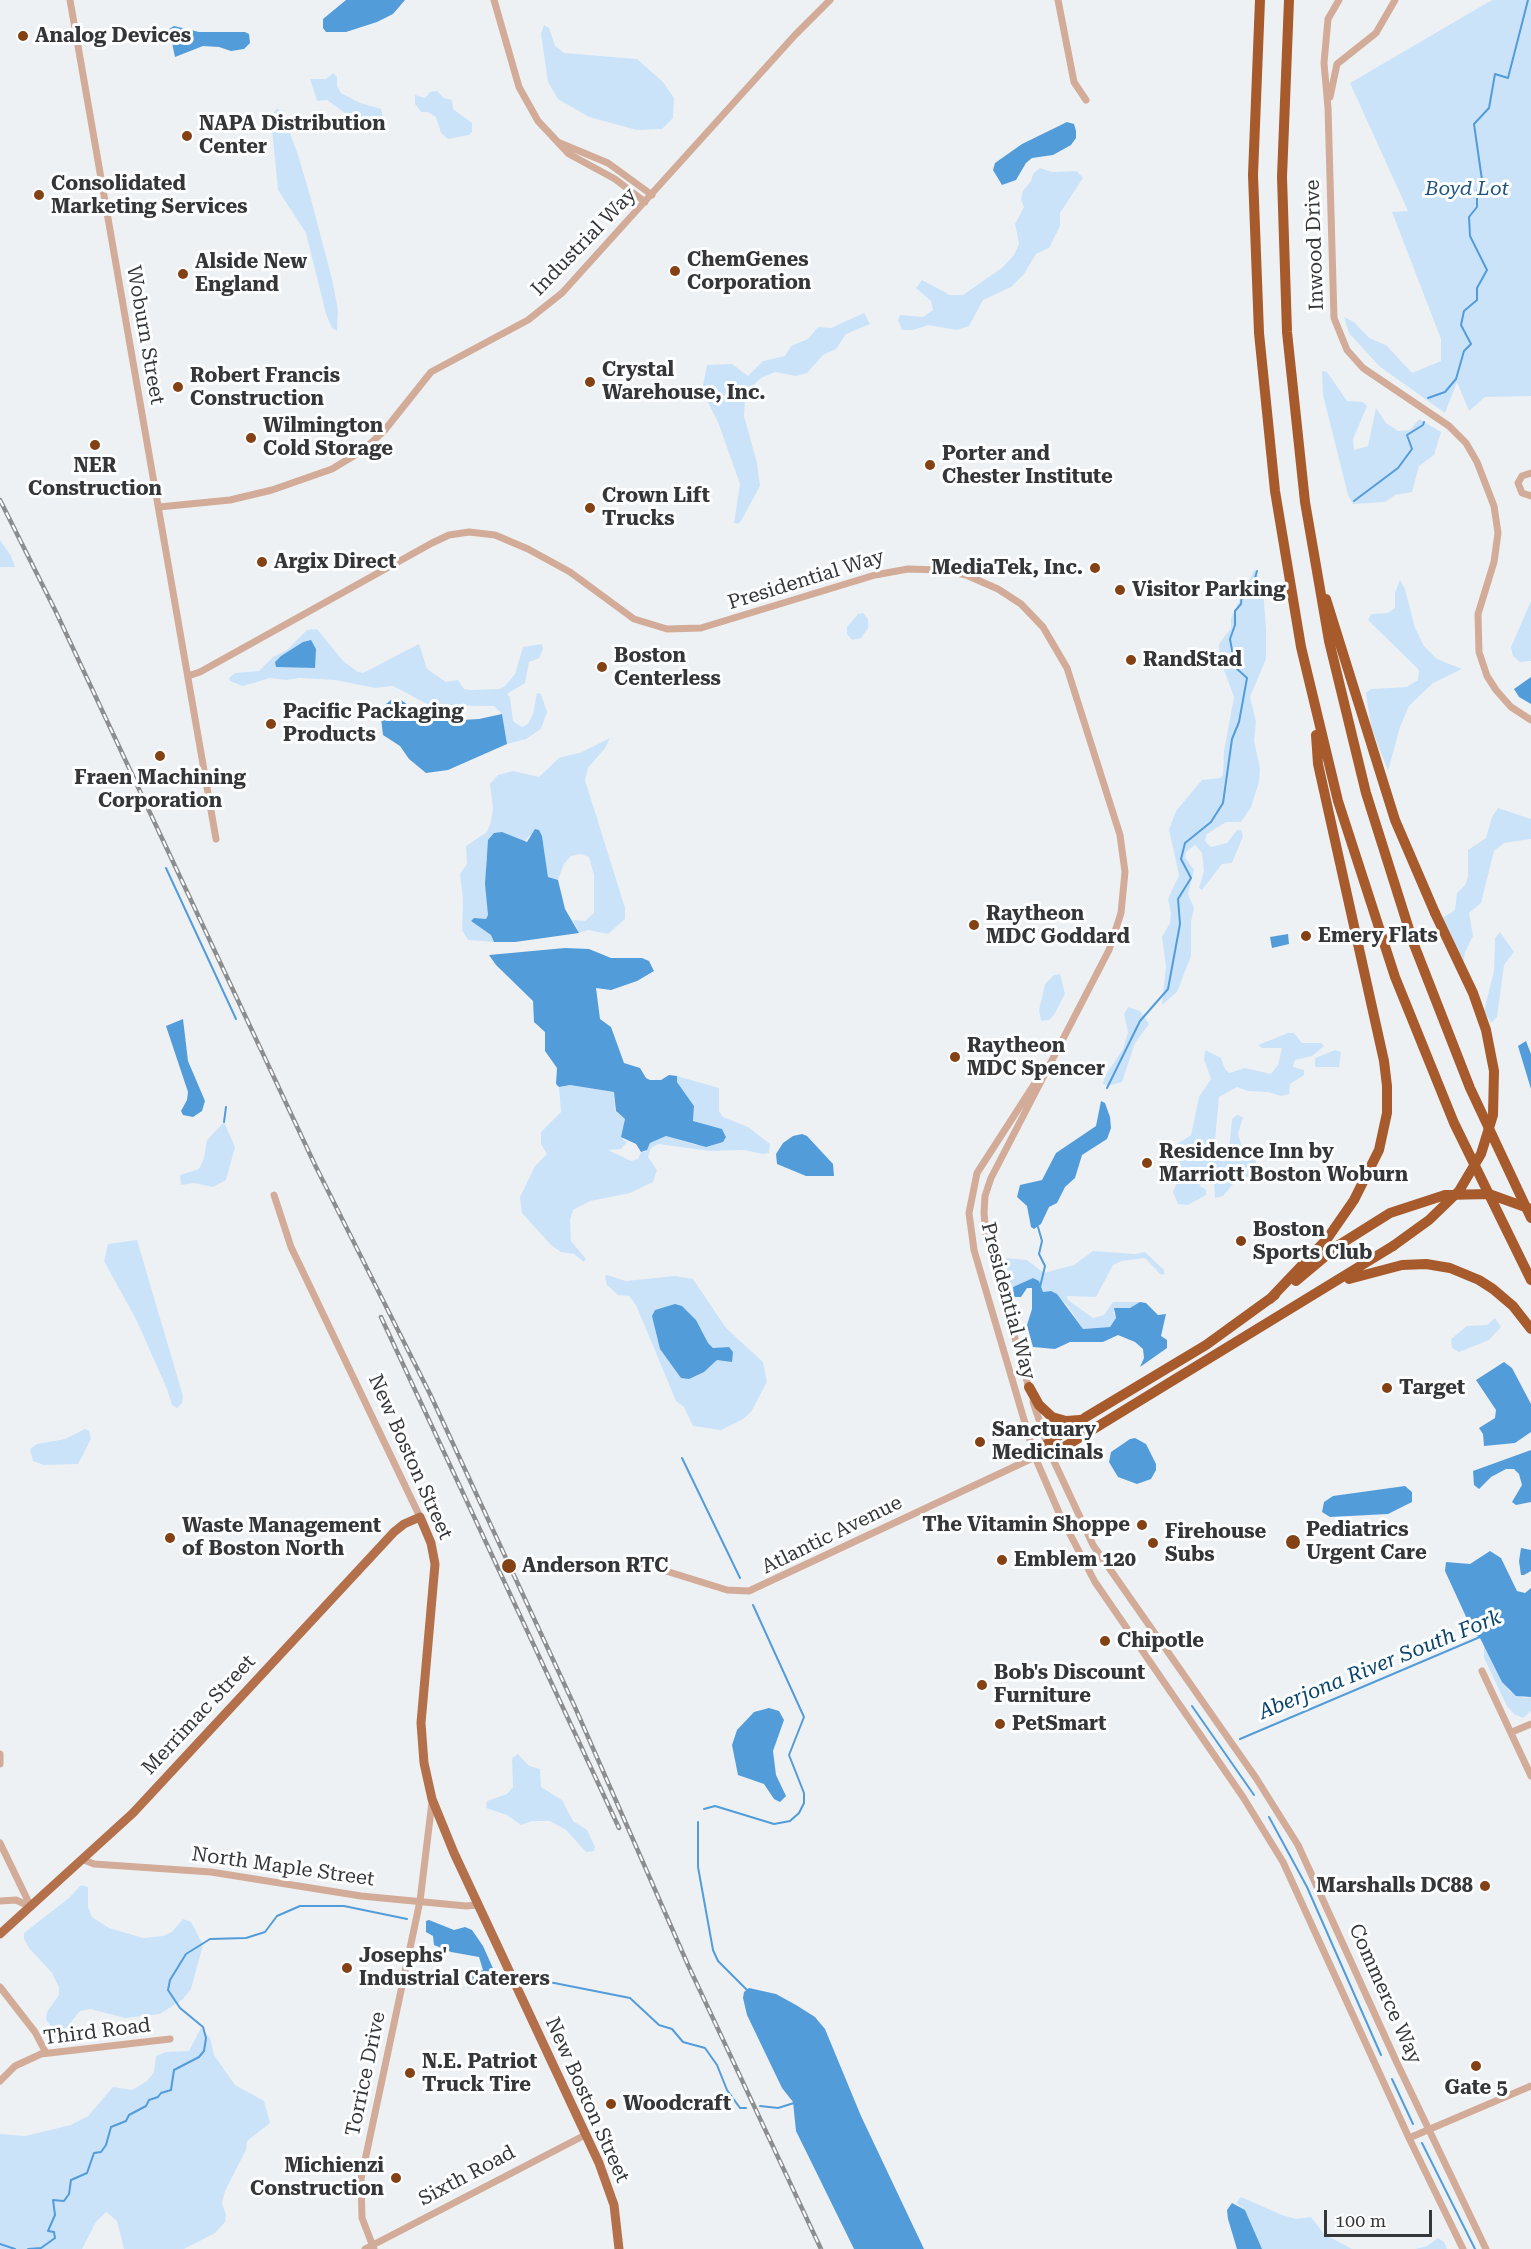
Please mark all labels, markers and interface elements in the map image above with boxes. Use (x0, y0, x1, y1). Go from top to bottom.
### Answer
place label: Analog Devices (35, 24, 191, 48)
marker: Analog Devices (16, 29, 30, 43)
place label: NAPA Distribution Center (199, 112, 386, 159)
marker: NAPA Distribution Center (180, 129, 194, 143)
place label: Consolidated Marketing Services (51, 172, 248, 219)
park label: Boyd Lot (1425, 177, 1509, 201)
street label: Inwood Drive (1301, 179, 1329, 311)
street label: Industrial Way (526, 183, 642, 301)
marker: Consolidated Marketing Services (32, 188, 46, 202)
place label: ChemGenes Corporation (687, 248, 811, 295)
place label: Alside New England (195, 250, 307, 297)
street label: Woburn Street (121, 264, 169, 406)
marker: ChemGenes Corporation (668, 264, 682, 278)
marker: Alside New England (176, 267, 190, 281)
place label: Crystal Warehouse, Inc. (602, 358, 766, 405)
place label: Robert Francis Construction (190, 364, 340, 411)
marker: Crystal Warehouse, Inc. (583, 375, 597, 389)
marker: Robert Francis Construction (171, 380, 185, 394)
place label: Wilmington Cold Storage (263, 414, 393, 461)
marker: Wilmington Cold Storage (244, 431, 258, 445)
marker: NER Construction (88, 438, 102, 452)
place label: Porter and Chester Institute (942, 442, 1113, 489)
place label: NER Construction (28, 454, 162, 501)
marker: Porter and Chester Institute (923, 458, 937, 472)
place label: Crown Lift Trucks (602, 484, 710, 531)
marker: Crown Lift Trucks (583, 501, 597, 515)
street label: Presidential Way (725, 545, 887, 615)
place label: Argix Direct (274, 550, 396, 574)
marker: Argix Direct (255, 555, 269, 569)
place label: MediaTek, Inc. (932, 556, 1083, 580)
marker: MediaTek, Inc. (1088, 561, 1102, 575)
place label: Visitor Parking (1132, 578, 1286, 602)
marker: Visitor Parking (1113, 583, 1127, 597)
place label: Boston Centerless (614, 644, 721, 691)
place label: RandStad (1143, 648, 1242, 672)
marker: RandStad (1124, 653, 1138, 667)
marker: Boston Centerless (595, 660, 609, 674)
place label: Pacific Packaging Products (283, 700, 464, 747)
marker: Pacific Packaging Products (264, 717, 278, 731)
marker: Fraen Machining Corporation (153, 749, 167, 763)
place label: Fraen Machining Corporation (74, 766, 246, 813)
place label: Raytheon MDC Goddard (986, 902, 1130, 949)
marker: Raytheon MDC Goddard (967, 918, 981, 932)
place label: Emery Flats (1318, 924, 1438, 948)
marker: Emery Flats (1299, 929, 1313, 943)
place label: Raytheon MDC Spencer (967, 1034, 1105, 1081)
marker: Raytheon MDC Spencer (948, 1050, 962, 1064)
place label: Residence Inn by Marriott Boston Woburn (1159, 1140, 1408, 1187)
marker: Residence Inn by Marriott Boston Woburn (1140, 1156, 1154, 1170)
place label: Boston Sports Club (1253, 1218, 1372, 1265)
street label: Presidential Way (975, 1220, 1041, 1382)
marker: Boston Sports Club (1234, 1234, 1248, 1248)
street label: New Boston Street (363, 1371, 457, 1543)
place label: Target (1399, 1376, 1465, 1400)
marker: Target (1380, 1381, 1394, 1395)
place label: Sanctuary Medicinals (992, 1418, 1103, 1465)
marker: Sanctuary Medicinals (973, 1435, 987, 1449)
street label: Atlantic Avenue (758, 1491, 906, 1579)
place label: The Vitamin Shoppe (922, 1513, 1130, 1537)
place label: Waste Management of Boston North (182, 1514, 381, 1561)
marker: The Vitamin Shoppe (1135, 1518, 1149, 1532)
place label: Pediatrics Urgent Care (1306, 1518, 1427, 1565)
place label: Firehouse Subs (1165, 1520, 1266, 1567)
marker: Waste Management of Boston North (163, 1531, 177, 1545)
marker: Pediatrics Urgent Care (1284, 1533, 1302, 1551)
marker: Firehouse Subs (1146, 1536, 1160, 1550)
place label: Emblem 120 (1014, 1548, 1136, 1572)
marker: Emblem 120 (995, 1553, 1009, 1567)
place label: Anderson RTC (522, 1554, 668, 1578)
marker: Anderson RTC (500, 1557, 518, 1575)
water label: Aberjona River South Fork (1255, 1605, 1505, 1725)
place label: Chipotle (1117, 1629, 1204, 1653)
marker: Chipotle (1098, 1634, 1112, 1648)
street label: Merrimac Street (137, 1650, 261, 1780)
place label: Bob's Discount Furniture (994, 1661, 1145, 1708)
marker: Bob's Discount Furniture (975, 1678, 989, 1692)
place label: PetSmart (1012, 1712, 1106, 1736)
marker: PetSmart (993, 1717, 1007, 1731)
street label: North Maple Street (190, 1842, 376, 1892)
place label: Marshalls DC88 (1316, 1874, 1473, 1898)
marker: Marshalls DC88 (1478, 1879, 1492, 1893)
street label: Commerce Way (1343, 1920, 1427, 2068)
place label: Josephs' Industrial Caterers (359, 1944, 550, 1991)
marker: Josephs' Industrial Caterers (340, 1961, 354, 1975)
street label: Torrice Drive (341, 2010, 391, 2138)
street label: Third Road (42, 2014, 152, 2050)
street label: New Boston Street (540, 2014, 634, 2186)
place label: N.E. Patriot Truck Tire (422, 2050, 537, 2097)
marker: Gate 5 (1469, 2059, 1483, 2073)
marker: N.E. Patriot Truck Tire (403, 2066, 417, 2080)
place label: Gate 5 (1444, 2076, 1508, 2100)
place label: Woodcraft (623, 2092, 731, 2116)
marker: Woodcraft (604, 2097, 618, 2111)
street label: Sixth Road (415, 2141, 519, 2211)
place label: Michienzi Construction (250, 2154, 384, 2201)
marker: Michienzi Construction (389, 2171, 403, 2185)
scale bar (1327, 2198, 1435, 2236)
text: 100 m (1335, 2210, 1386, 2231)

